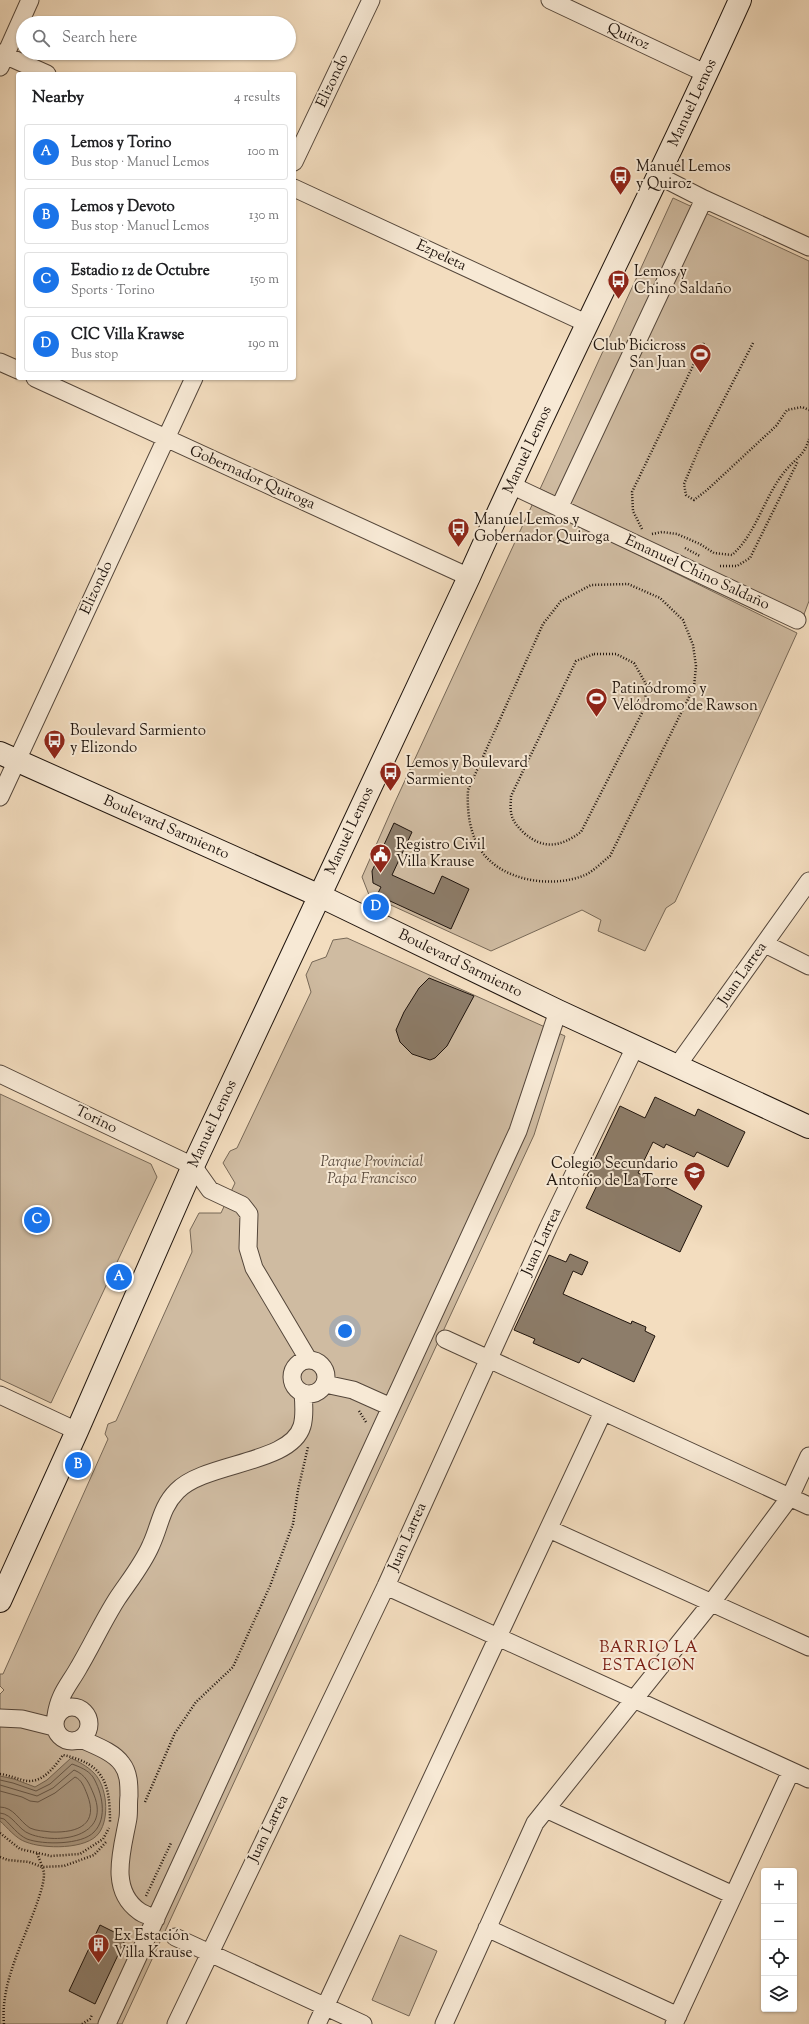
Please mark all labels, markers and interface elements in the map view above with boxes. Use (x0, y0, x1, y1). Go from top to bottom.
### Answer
search box (16, 16, 296, 60)
street label: Quiroz (603, 18, 653, 56)
icon: search (30, 27, 52, 49)
text: Search here (62, 28, 137, 49)
street label: Elizondo (312, 51, 354, 111)
street label: Manuel Lemos (663, 56, 723, 150)
text: Nearby (32, 86, 84, 110)
text: 4 results (234, 89, 280, 107)
text: Lemos y Torino (71, 133, 172, 154)
text: A (41, 143, 51, 161)
text: 100 m (247, 143, 279, 161)
text: Bus stop · Manuel Lemos (71, 154, 209, 172)
place label: Manuel Lemos y Quiroz (636, 157, 731, 195)
bus stop icon: Manuel Lemos y Quiroz (607, 163, 633, 196)
text: Lemos y Devoto (71, 197, 175, 218)
text: B (42, 207, 50, 225)
text: 130 m (249, 207, 279, 225)
text: Bus stop · Manuel Lemos (71, 218, 209, 236)
street label: Ezpeleta (413, 235, 470, 277)
text: Estadio 12 de Octubre (71, 261, 210, 282)
place label: Lemos y Chino Saldaño (634, 262, 732, 300)
bus stop icon: Lemos y Chino Saldaño (605, 268, 631, 301)
text: C (41, 271, 51, 289)
text: 150 m (250, 271, 279, 289)
text: Sports · Torino (71, 282, 155, 300)
text: CIC Villa Krawse (71, 325, 184, 346)
text: D (41, 335, 51, 353)
text: 190 m (248, 335, 279, 353)
place label: Club Bicicross San Juan (593, 336, 686, 374)
sports icon: Club Bicicross San Juan (688, 342, 714, 375)
text: Bus stop (71, 346, 118, 364)
street label: Manuel Lemos (498, 403, 558, 497)
street label: Gobernador Quiroga (186, 441, 318, 515)
place label: Manuel Lemos y Gobernador Quiroga (474, 510, 610, 548)
bus stop icon: Manuel Lemos y Gobernador Quiroga (445, 516, 471, 549)
street label: Emanuel Chino Saldaño (621, 530, 773, 616)
street label: Elizondo (76, 558, 118, 618)
place label: Patinódromo y Velódromo de Rawson (612, 679, 758, 717)
sports icon: Patinódromo y Velódromo de Rawson (584, 685, 610, 718)
place label: Boulevard Sarmiento y Elizondo (70, 721, 206, 759)
bus stop icon: Boulevard Sarmiento y Elizondo (41, 727, 67, 760)
place label: Lemos y Boulevard Sarmiento (406, 753, 529, 791)
bus stop icon: Lemos y Boulevard Sarmiento (378, 759, 404, 792)
street label: Manuel Lemos (320, 784, 380, 878)
street label: Boulevard Sarmiento (100, 791, 232, 865)
place label: Registro Civil Villa Krause (396, 835, 485, 873)
public building icon: Registro Civil Villa Krause (367, 841, 393, 874)
pin: D (363, 892, 389, 922)
street label: Boulevard Sarmiento (394, 925, 526, 1003)
street label: Juan Larrea (713, 938, 773, 1011)
street label: Manuel Lemos (183, 1077, 243, 1171)
street label: Torino (72, 1101, 120, 1139)
park label: Parque Provincial Papa Francisco (321, 1152, 424, 1190)
place label: Colegio Secundario Antonio de La Torre (546, 1154, 678, 1192)
school or university icon: Colegio Secundario Antonio de La Torre (681, 1160, 707, 1193)
street label: Juan Larrea (517, 1204, 567, 1280)
pin: C (24, 1205, 50, 1235)
pin: A (106, 1262, 132, 1292)
your location (335, 1321, 355, 1341)
pin: B (65, 1450, 91, 1480)
street label: Juan Larrea (383, 1499, 432, 1575)
district label: BARRIO LA ESTACION (599, 1637, 699, 1678)
street label: Juan Larrea (243, 1792, 294, 1867)
map controls (761, 1868, 797, 2012)
button: + (761, 1868, 797, 1904)
button: − (761, 1904, 797, 1940)
place label: Ex Estación Villa Krause (114, 1926, 192, 1964)
building icon: Ex Estación Villa Krause (85, 1932, 111, 1965)
button: locate (761, 1940, 797, 1976)
button: layers (761, 1976, 797, 2012)

